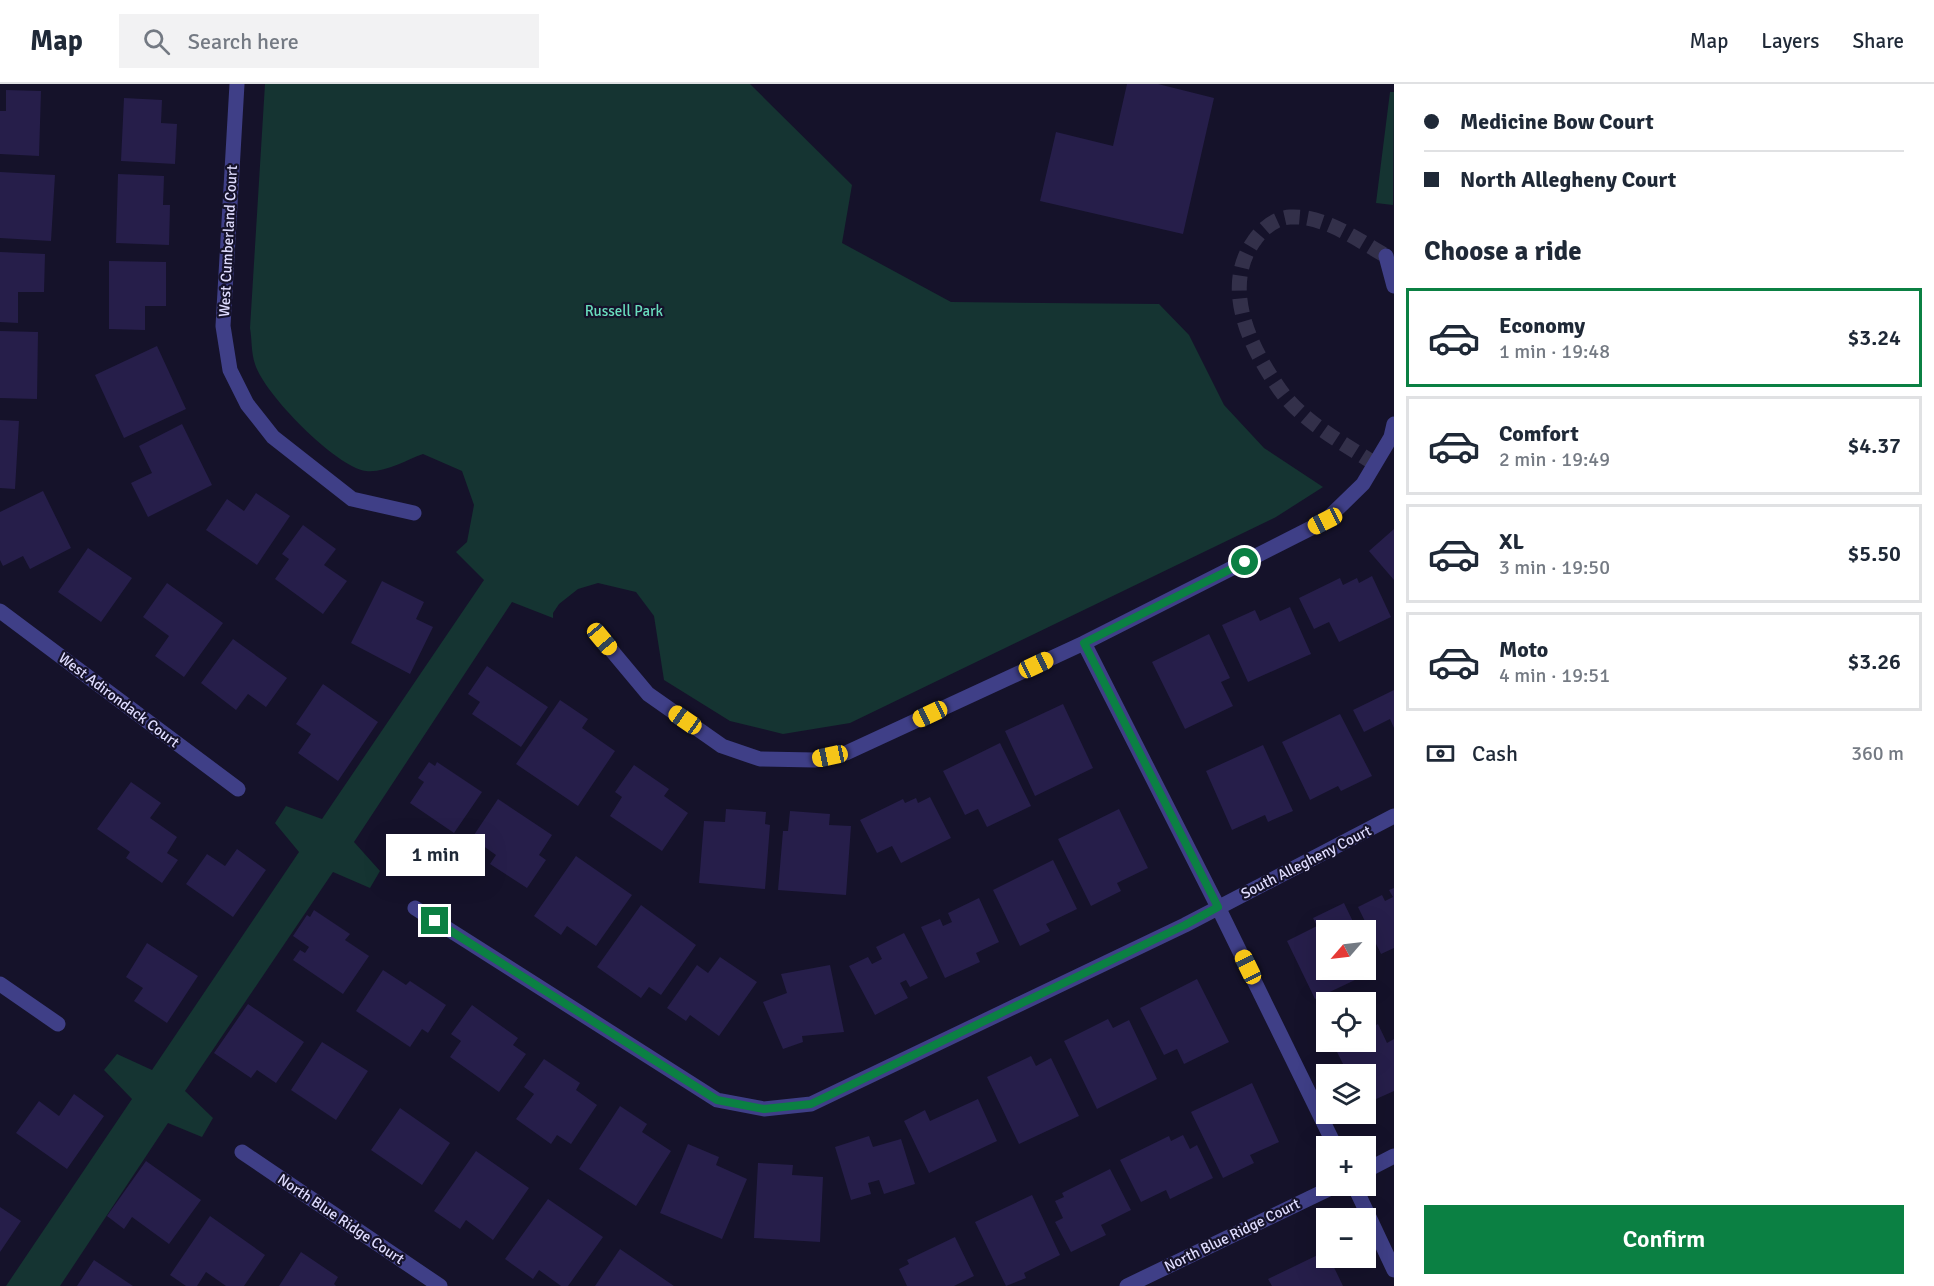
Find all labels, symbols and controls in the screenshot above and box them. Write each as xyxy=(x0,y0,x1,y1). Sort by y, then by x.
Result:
search box xyxy=(119,14,539,68)
text: Map xyxy=(30,24,83,58)
icon: search xyxy=(140,25,173,58)
text: Search here xyxy=(188,28,299,55)
text: Map xyxy=(1690,28,1728,54)
text: Layers xyxy=(1761,28,1819,54)
text: Share xyxy=(1852,28,1904,54)
text: Medicine Bow Court xyxy=(1460,108,1654,135)
street label: West Cumberland Court xyxy=(215,164,241,318)
text: North Allegheny Court xyxy=(1460,166,1676,193)
text: Choose a ride xyxy=(1424,235,1582,268)
park label: Russell Park xyxy=(585,302,664,320)
icon: car xyxy=(1427,311,1481,365)
text: Economy xyxy=(1499,312,1585,339)
text: $3.24 xyxy=(1847,324,1901,351)
text: 1 min · 19:48 xyxy=(1499,339,1610,364)
icon: car xyxy=(1427,419,1481,473)
text: Comfort xyxy=(1499,420,1579,447)
text: $4.37 xyxy=(1847,432,1901,459)
text: 2 min · 19:49 xyxy=(1499,447,1610,472)
car xyxy=(1305,505,1345,537)
icon: car xyxy=(1427,527,1481,581)
text: XL xyxy=(1499,528,1524,555)
text: $5.50 xyxy=(1847,540,1901,567)
route start xyxy=(1231,548,1258,575)
text: 3 min · 19:50 xyxy=(1499,555,1610,580)
car xyxy=(584,619,620,659)
icon: car xyxy=(1427,635,1481,689)
text: Moto xyxy=(1499,636,1548,663)
text: $3.26 xyxy=(1847,648,1901,675)
street label: West Adirondack Court xyxy=(55,649,183,751)
car xyxy=(1016,649,1056,681)
text: 4 min · 19:51 xyxy=(1499,663,1610,688)
car xyxy=(910,698,950,730)
car xyxy=(665,702,705,738)
icon: cash xyxy=(1424,737,1457,770)
text: Cash xyxy=(1472,740,1518,767)
text: 360 m xyxy=(1851,741,1904,766)
car xyxy=(811,743,849,769)
street label: South Allegheny Court xyxy=(1238,821,1374,903)
callout: 1 min xyxy=(386,834,484,876)
text: 1 min xyxy=(412,842,459,867)
route end xyxy=(421,907,448,934)
north arrow xyxy=(1316,920,1376,980)
map controls xyxy=(1316,920,1376,1268)
car xyxy=(1232,947,1264,987)
button: locate xyxy=(1316,992,1376,1052)
button: layers xyxy=(1316,1064,1376,1124)
button: + xyxy=(1316,1136,1376,1196)
street label: North Blue Ridge Court xyxy=(274,1170,408,1268)
street label: North Blue Ridge Court xyxy=(1161,1194,1303,1276)
button: Confirm xyxy=(1424,1205,1904,1274)
button: − xyxy=(1316,1208,1376,1268)

